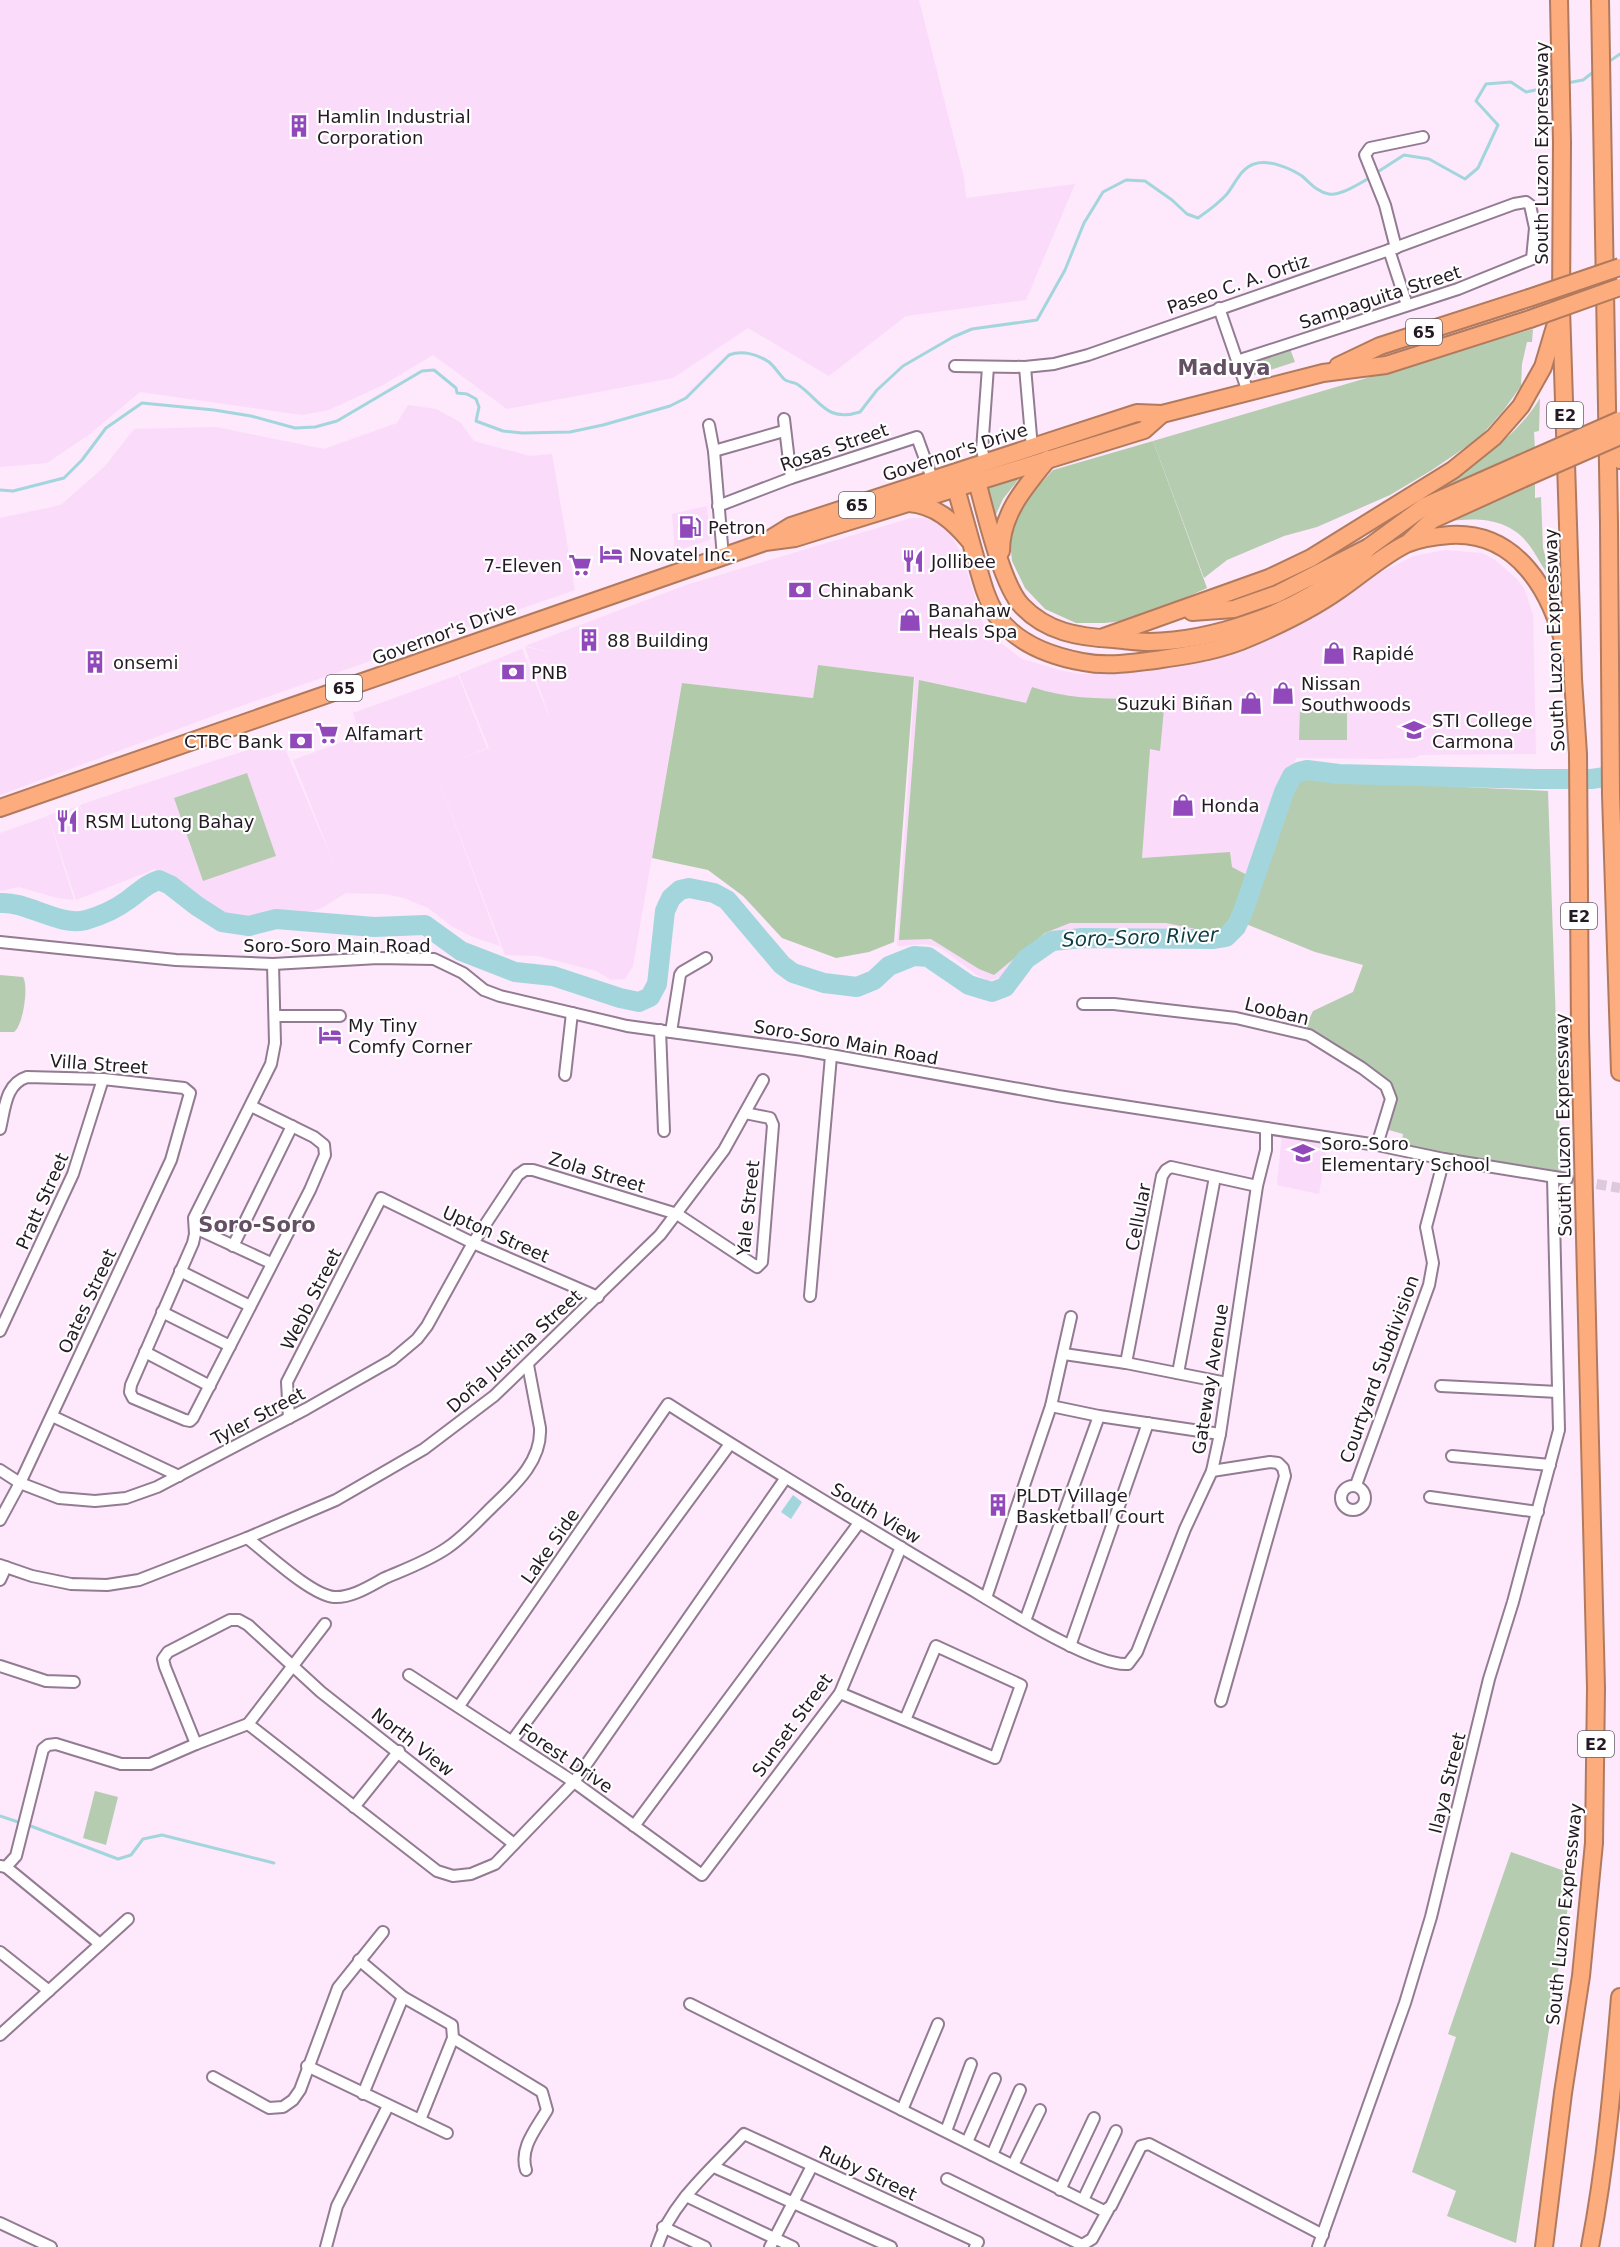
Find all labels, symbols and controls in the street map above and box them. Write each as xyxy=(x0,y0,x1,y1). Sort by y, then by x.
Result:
street label: South Luzon Expressway xyxy=(1531,41,1552,265)
place label: Hamlin Industrial Corporation xyxy=(317,106,471,148)
building icon: Hamlin Industrial Corporation xyxy=(286,113,312,139)
street label: Paseo C. A. Ortiz xyxy=(1164,250,1312,318)
street label: Sampaguita Street xyxy=(1296,261,1464,333)
road number: 65 xyxy=(1406,319,1442,345)
district label: Maduya xyxy=(1178,356,1270,380)
road number: E2 xyxy=(1547,402,1583,428)
street label: Rosas Street xyxy=(777,419,891,475)
street label: Governor's Drive xyxy=(880,419,1030,485)
road number: 65 xyxy=(839,492,875,518)
fuel station icon: Petron xyxy=(677,514,703,540)
place label: Petron xyxy=(708,517,766,538)
street label: South Luzon Expressway xyxy=(1540,528,1568,752)
hotel icon: Novatel Inc. xyxy=(598,541,624,567)
place label: Novatel Inc. xyxy=(629,544,736,565)
restaurant icon: Jollibee xyxy=(900,548,926,574)
place label: Jollibee xyxy=(930,551,996,572)
supermarket icon: 7-Eleven xyxy=(567,552,593,578)
place label: 7-Eleven xyxy=(483,555,562,576)
bank icon: Chinabank xyxy=(787,577,813,603)
place label: Chinabank xyxy=(818,580,914,601)
street label: Governor's Drive xyxy=(369,597,519,669)
place label: Banahaw Heals Spa xyxy=(928,600,1018,642)
shop icon: Banahaw Heals Spa xyxy=(897,607,923,633)
building icon: 88 Building xyxy=(576,627,602,653)
place label: 88 Building xyxy=(607,630,709,651)
shop icon: Rapidé xyxy=(1321,640,1347,666)
place label: Rapidé xyxy=(1352,643,1414,664)
building icon: onsemi xyxy=(82,649,108,675)
place label: onsemi xyxy=(113,652,178,673)
bank icon: PNB xyxy=(500,659,526,685)
place label: PNB xyxy=(531,662,568,683)
place label: Nissan Southwoods xyxy=(1301,673,1411,715)
road number: 65 xyxy=(326,675,362,701)
shop icon: Nissan Southwoods xyxy=(1270,680,1296,706)
shop icon: Suzuki Biñan xyxy=(1238,690,1264,716)
place label: Suzuki Biñan xyxy=(1117,693,1233,714)
place label: STI College Carmona xyxy=(1432,710,1533,752)
school or university icon: STI College Carmona xyxy=(1401,717,1427,743)
supermarket icon: Alfamart xyxy=(314,720,340,746)
place label: Alfamart xyxy=(345,723,423,744)
bank icon: CTBC Bank xyxy=(288,728,314,754)
place label: CTBC Bank xyxy=(184,731,284,752)
shop icon: Honda xyxy=(1170,792,1196,818)
place label: Honda xyxy=(1201,795,1259,816)
restaurant icon: RSM Lutong Bahay xyxy=(54,808,80,834)
place label: RSM Lutong Bahay xyxy=(85,811,255,832)
road number: E2 xyxy=(1561,903,1597,929)
water label: Soro-Soro River xyxy=(1062,922,1220,952)
street label: Soro-Soro Main Road xyxy=(243,935,431,956)
street label: Looban xyxy=(1243,993,1311,1029)
street label: South Luzon Expressway xyxy=(1551,1013,1575,1237)
place label: My Tiny Comfy Corner xyxy=(348,1015,473,1057)
street label: Soro-Soro Main Road xyxy=(752,1015,940,1069)
hotel icon: My Tiny Comfy Corner xyxy=(317,1022,343,1048)
street label: Villa Street xyxy=(49,1050,149,1078)
place label: Soro-Soro Elementary School xyxy=(1321,1133,1490,1175)
school or university icon: Soro-Soro Elementary School xyxy=(1290,1140,1316,1166)
street label: Zola Street xyxy=(546,1147,648,1197)
street label: Pratt Street xyxy=(11,1149,73,1253)
street label: Yale Street xyxy=(732,1159,763,1258)
street label: Cellular xyxy=(1121,1181,1155,1253)
street label: Upton Street xyxy=(439,1201,553,1267)
district label: Soro-Soro xyxy=(198,1213,316,1237)
street label: Oates Street xyxy=(54,1245,120,1357)
street label: Webb Street xyxy=(276,1245,346,1353)
street label: Courtyard Subdivision xyxy=(1335,1272,1423,1466)
street label: Doña Justina Street xyxy=(442,1285,586,1417)
street label: Gateway Avenue xyxy=(1188,1302,1232,1456)
street label: Tyler Street xyxy=(207,1383,308,1450)
street label: South View xyxy=(827,1478,925,1548)
place label: PLDT Village Basketball Court xyxy=(1016,1485,1164,1527)
building icon: PLDT Village Basketball Court xyxy=(985,1492,1011,1518)
street label: Lake Side xyxy=(517,1505,583,1587)
street label: Sunset Street xyxy=(748,1669,836,1781)
street label: North View xyxy=(368,1703,458,1781)
street label: Forest Drive xyxy=(515,1719,617,1797)
street label: Ilaya Street xyxy=(1424,1730,1470,1836)
road number: E2 xyxy=(1578,1731,1614,1757)
street label: South Luzon Expressway xyxy=(1542,1801,1586,2026)
street label: Ruby Street xyxy=(816,2141,920,2205)

